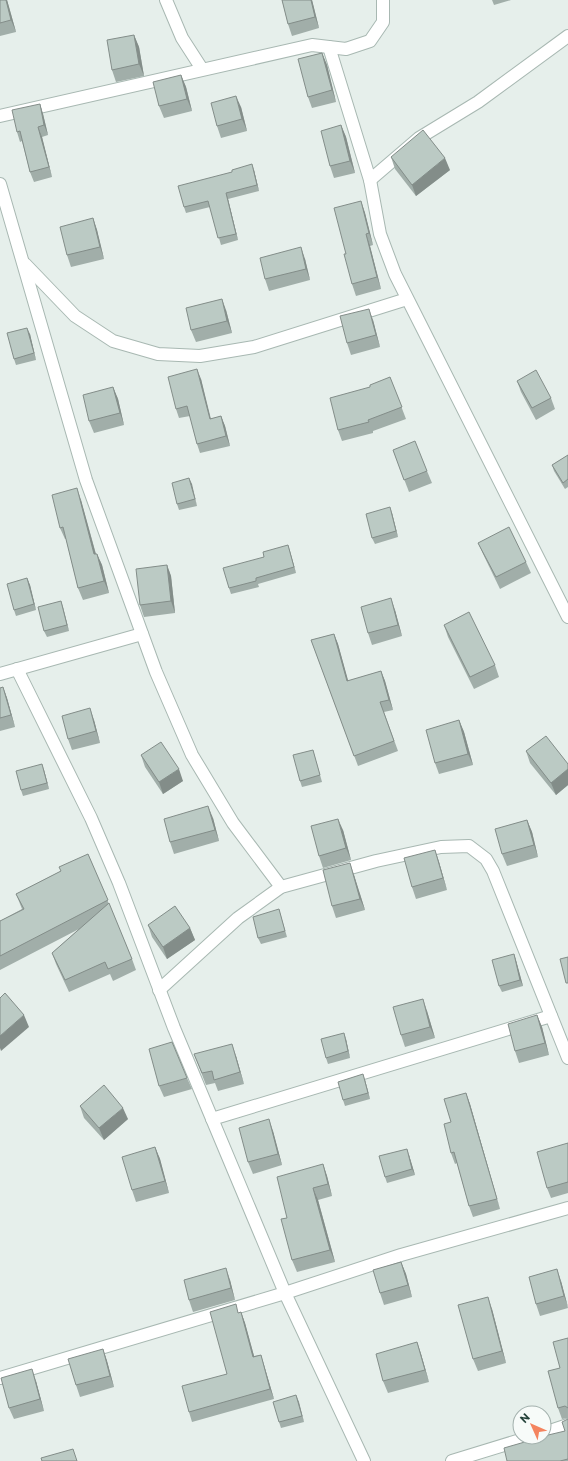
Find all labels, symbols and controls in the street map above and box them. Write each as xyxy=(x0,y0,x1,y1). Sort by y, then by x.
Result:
north arrow xyxy=(512,1405,552,1445)
text: N xyxy=(517,1410,532,1425)

